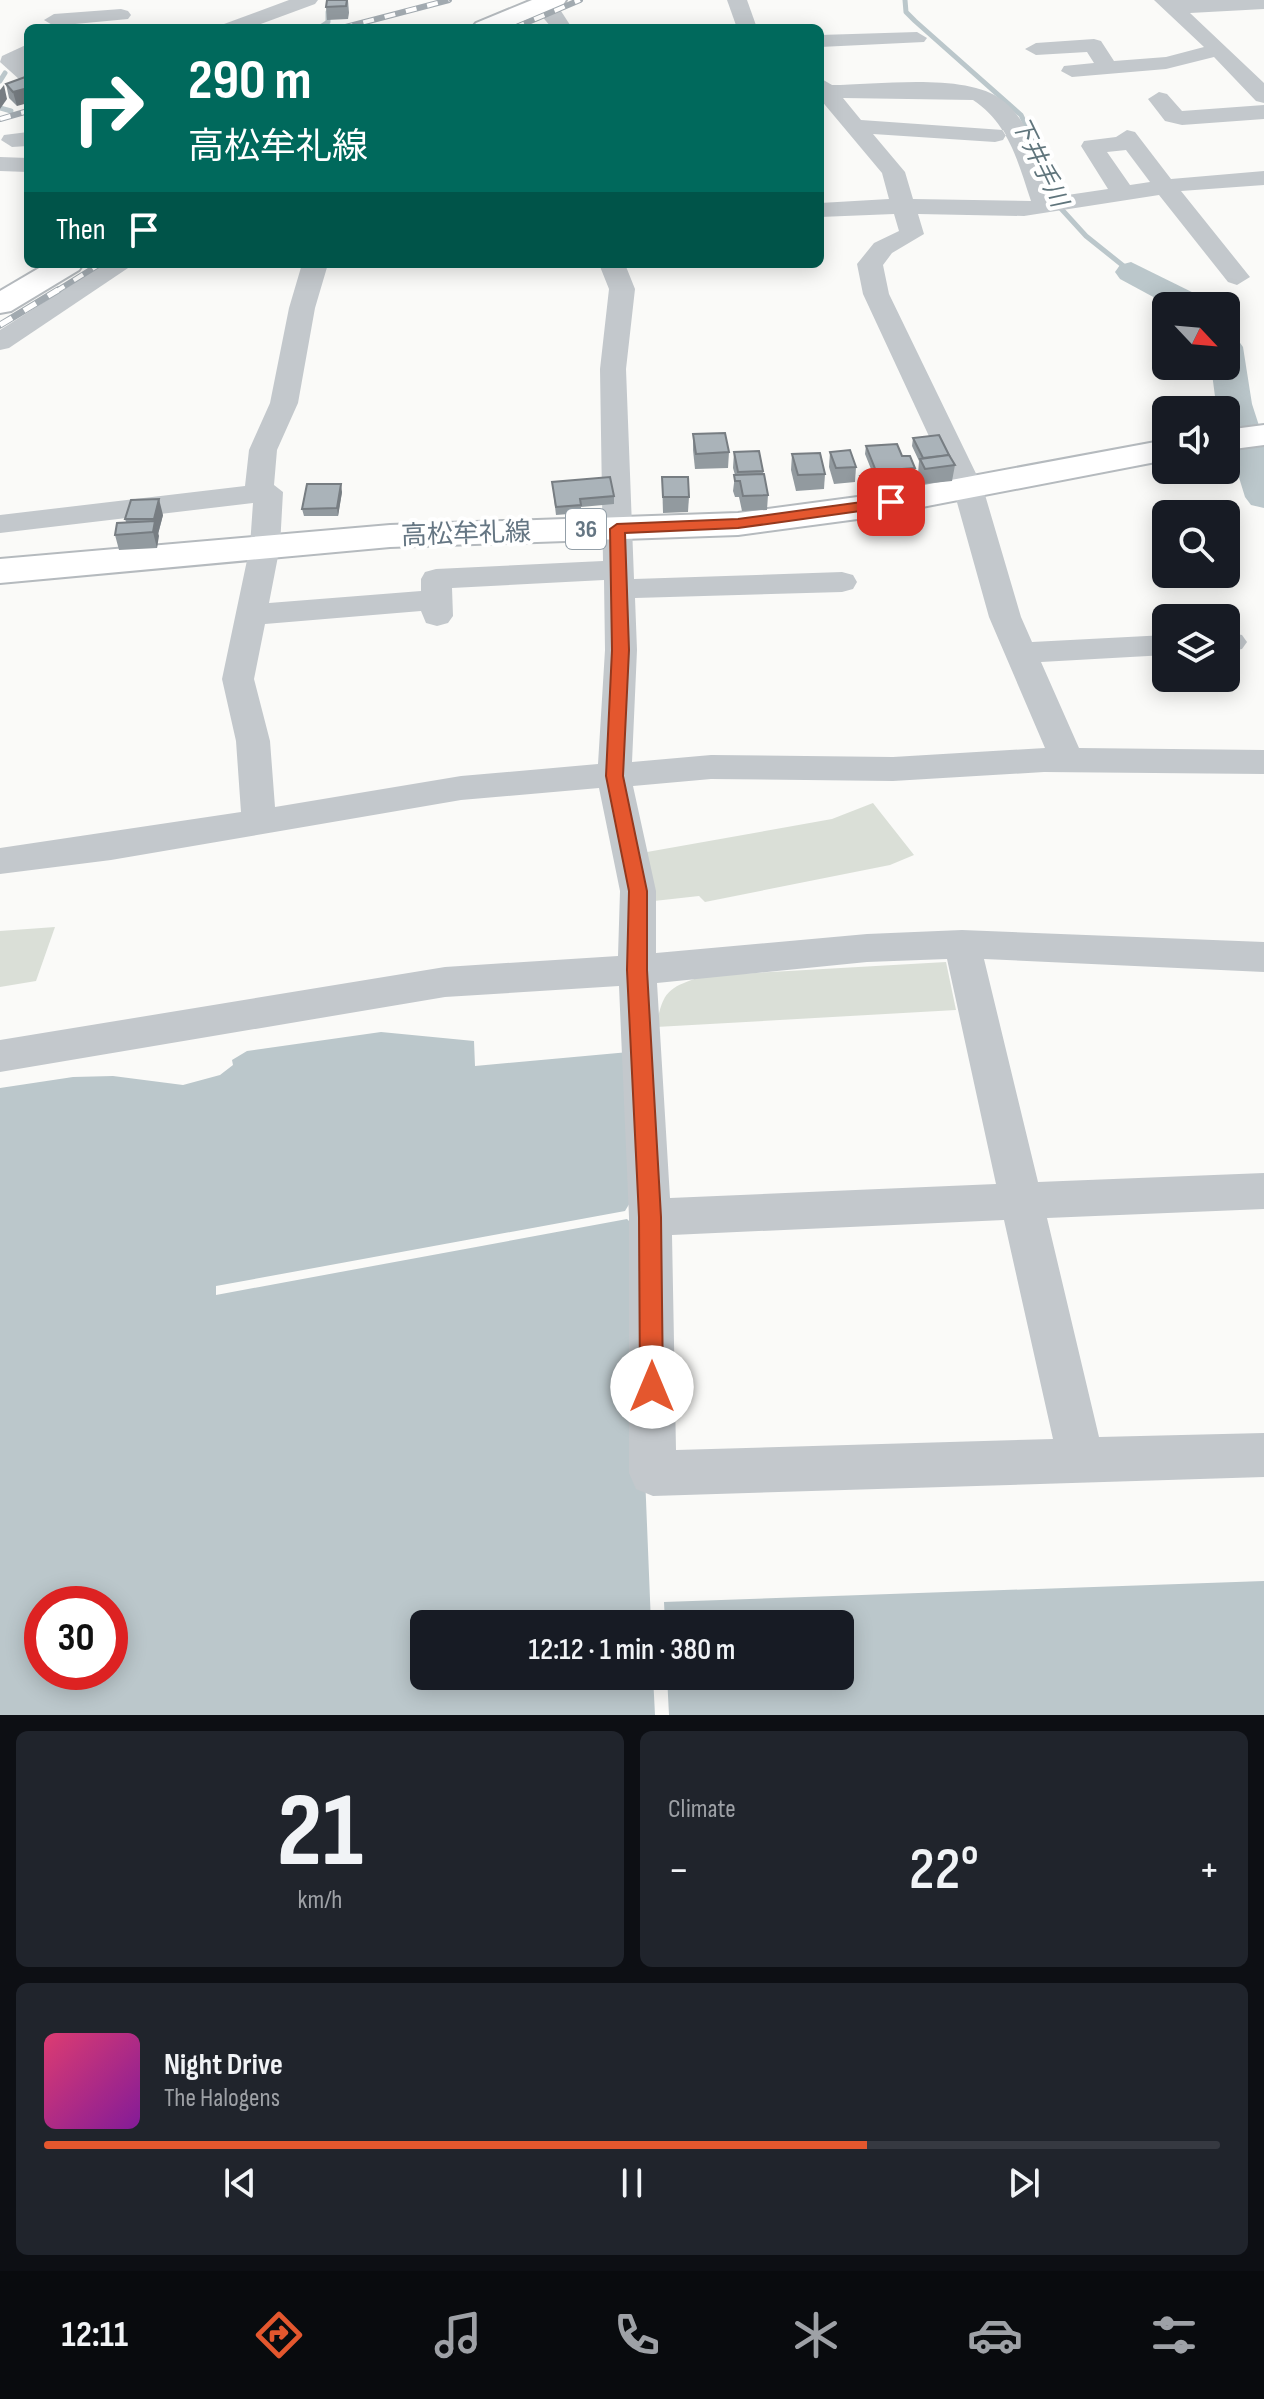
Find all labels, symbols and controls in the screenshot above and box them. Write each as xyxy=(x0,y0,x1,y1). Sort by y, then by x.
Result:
text: 290 m xyxy=(188,48,312,115)
icon: right xyxy=(56,56,160,160)
water label: 下井手川 xyxy=(1005,113,1075,214)
text: 高松牟礼線 xyxy=(188,126,368,169)
icon: arrive xyxy=(122,208,166,252)
text: Then xyxy=(56,212,106,248)
north arrow xyxy=(1152,292,1240,380)
map controls xyxy=(1152,292,1240,692)
button: sound xyxy=(1152,396,1240,484)
pin xyxy=(857,468,925,536)
icon: arrive xyxy=(869,480,913,524)
button: search xyxy=(1152,500,1240,588)
road number: 36 xyxy=(566,509,606,549)
street label: 高松牟礼線 xyxy=(401,517,532,552)
button: layers xyxy=(1152,604,1240,692)
position arrow xyxy=(610,1345,694,1429)
speed limit sign: 30 xyxy=(24,1586,128,1690)
text: 12:12 · 1 min · 380 m xyxy=(529,1632,735,1668)
text: 21 xyxy=(277,1770,363,1895)
text: Climate xyxy=(668,1794,736,1825)
text: 22° xyxy=(909,1834,979,1906)
text: − xyxy=(668,1844,690,1897)
text: + xyxy=(1198,1844,1220,1897)
text: km/h xyxy=(298,1885,342,1916)
text: Night Drive xyxy=(164,2047,283,2083)
text: The Halogens xyxy=(164,2083,280,2114)
icon: previous xyxy=(218,2161,262,2205)
icon: pause xyxy=(610,2161,654,2205)
icon: next xyxy=(1002,2161,1046,2205)
icon: directions xyxy=(251,2307,307,2363)
icon: music xyxy=(430,2307,486,2363)
icon: phone xyxy=(609,2307,665,2363)
icon: climate xyxy=(788,2307,844,2363)
icon: car xyxy=(967,2307,1023,2363)
icon: filters xyxy=(1146,2307,1202,2363)
text: 12:11 xyxy=(62,2314,128,2357)

